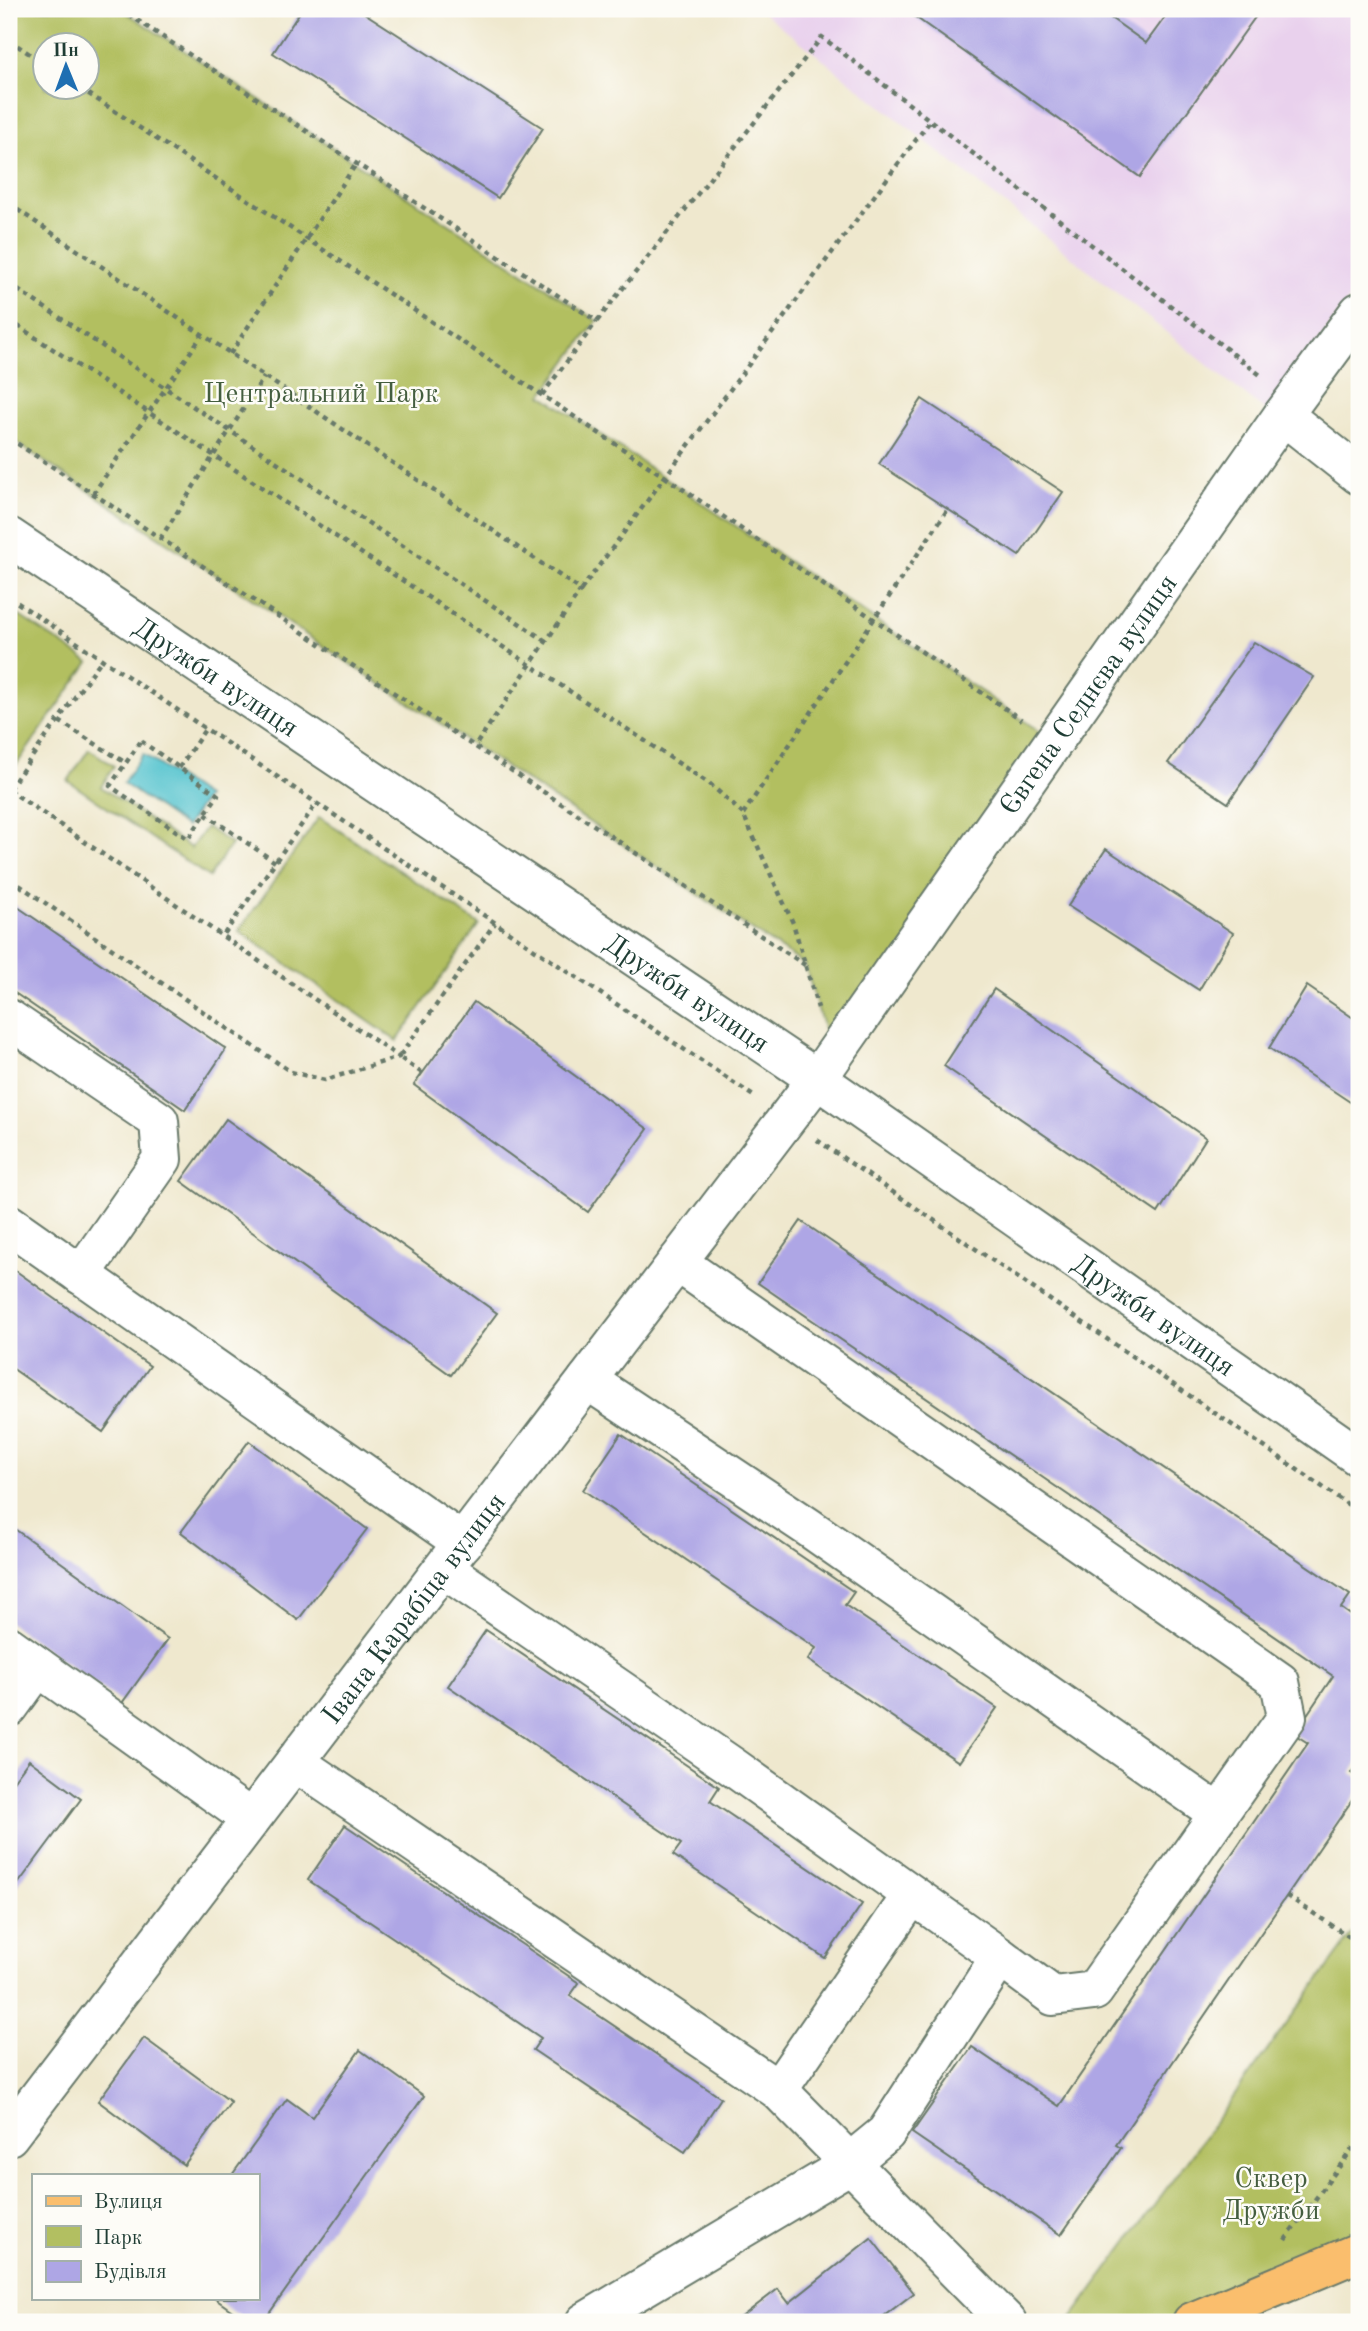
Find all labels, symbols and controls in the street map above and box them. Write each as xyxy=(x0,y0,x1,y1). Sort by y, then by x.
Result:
north arrow xyxy=(32,32,102,102)
text: Пн xyxy=(52,42,79,61)
park label: Центральний Парк xyxy=(203,381,439,409)
street label: Євгена Седнєва вулиця xyxy=(996,570,1183,821)
street label: Дружби вулиця xyxy=(128,614,302,744)
street label: Дружби вулиця xyxy=(599,930,773,1060)
street label: Дружби вулиця xyxy=(1066,1250,1239,1383)
street label: Івана Карабіца вулиця xyxy=(318,1489,512,1730)
park label: Сквер Дружби xyxy=(1222,2166,1320,2226)
legend xyxy=(32,2174,259,2300)
text: Вулиця xyxy=(94,2192,163,2213)
text: Парк xyxy=(94,2228,143,2249)
text: Будівля xyxy=(94,2262,167,2283)

